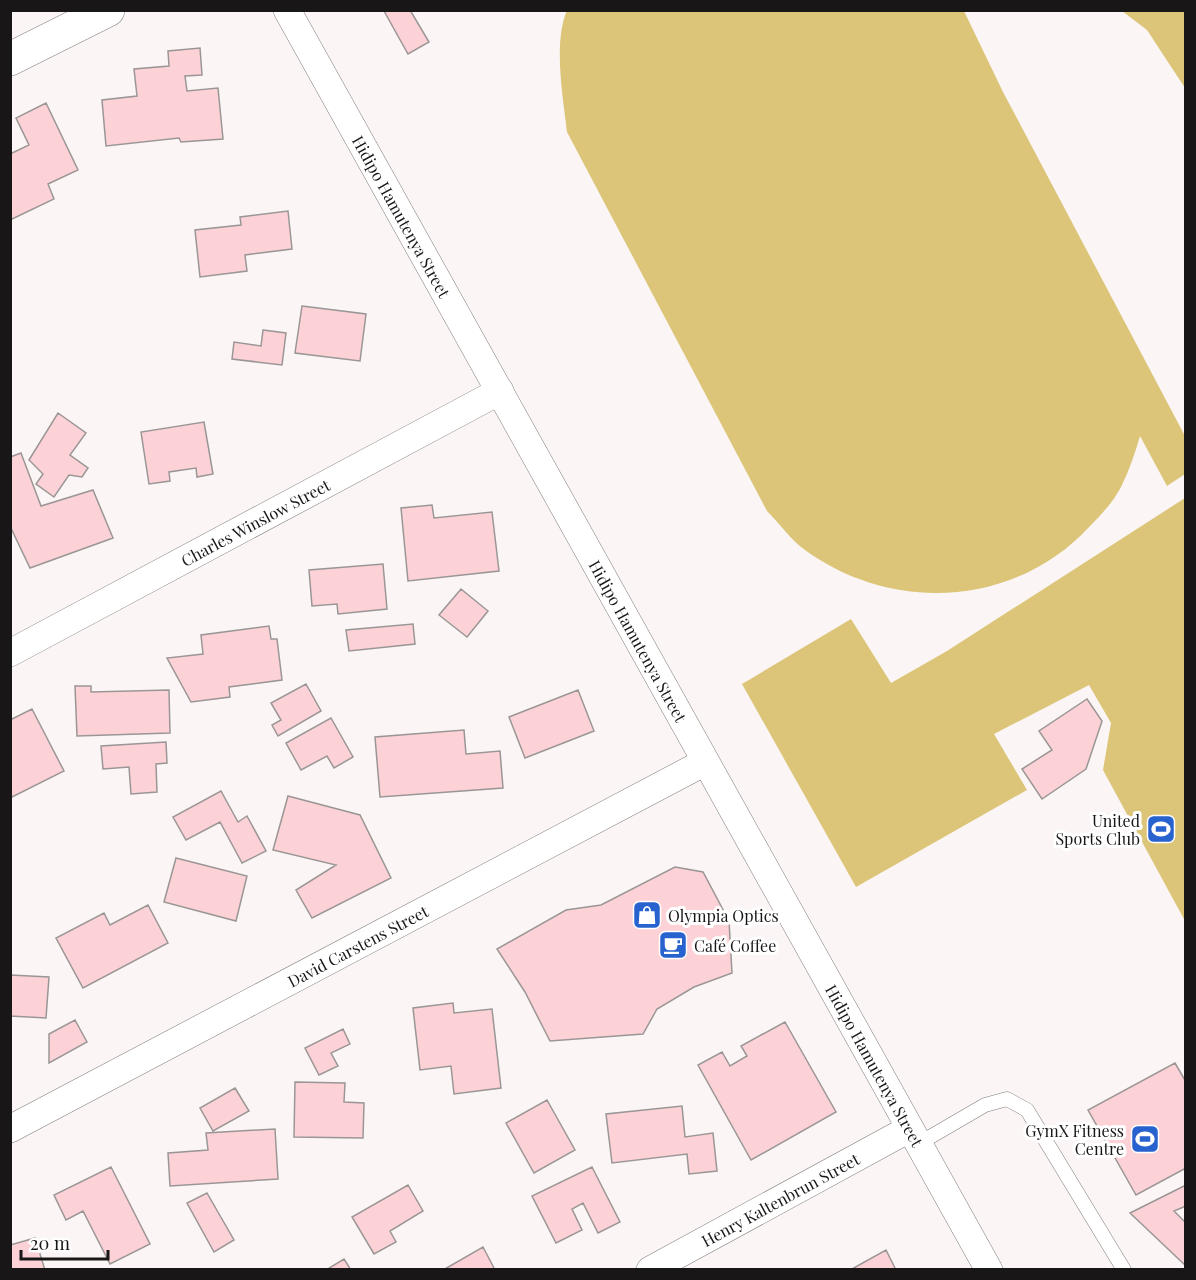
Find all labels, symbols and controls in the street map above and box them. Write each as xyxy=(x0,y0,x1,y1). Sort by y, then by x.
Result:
street label: Hidipo Hamutenya Street xyxy=(348,131,456,301)
street label: Charles Winslow Street xyxy=(177,473,334,570)
street label: Hidipo Hamutenya Street xyxy=(585,556,692,726)
place label: United Sports Club xyxy=(1055,810,1140,849)
sports icon: United Sports Club xyxy=(1145,813,1177,845)
shop icon: Olympia Optics xyxy=(631,899,663,931)
street label: David Carstens Street xyxy=(284,900,432,991)
place label: Olympia Optics xyxy=(668,905,779,926)
cafe icon: Café Coffee xyxy=(657,929,689,961)
place label: Café Coffee xyxy=(694,935,776,956)
street label: Hidipo Hamutenya Street xyxy=(821,981,929,1150)
place label: GymX Fitness Centre xyxy=(1025,1120,1124,1159)
sports icon: GymX Fitness Centre xyxy=(1129,1123,1161,1155)
street label: Henry Kaltenbrun Street xyxy=(697,1148,863,1251)
scale bar xyxy=(21,1223,108,1261)
text: 20 m xyxy=(30,1231,70,1255)

